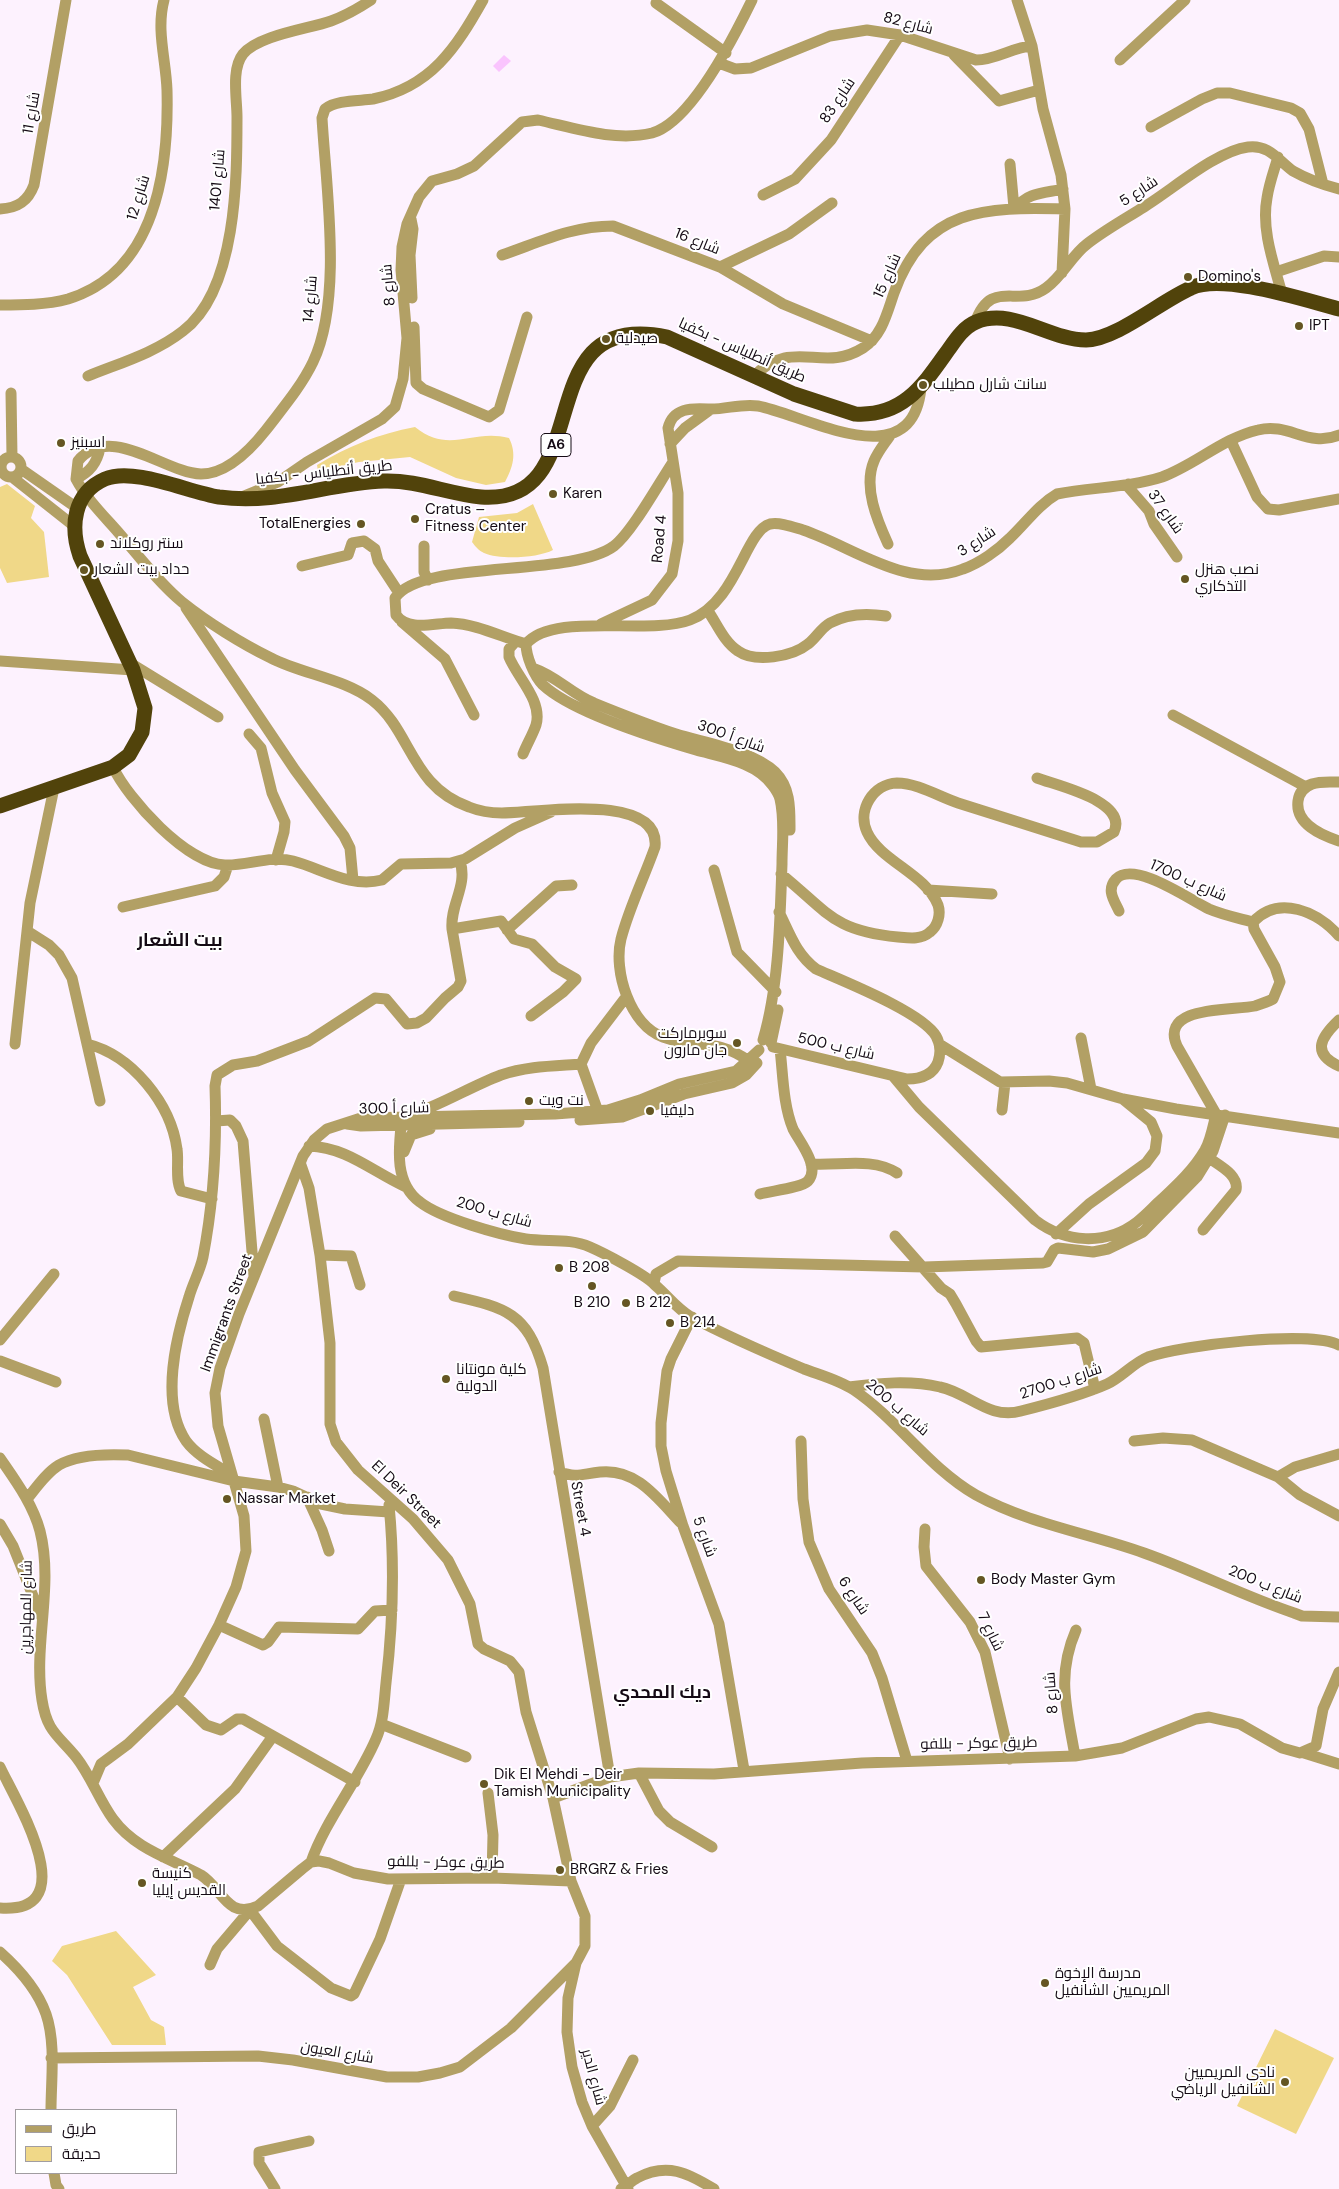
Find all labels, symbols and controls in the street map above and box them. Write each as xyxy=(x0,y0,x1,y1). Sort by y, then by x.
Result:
street label: شارع 82 xyxy=(881,9,935,39)
street label: شارع 83 xyxy=(816,75,860,127)
street label: شارع 11 xyxy=(19,91,45,135)
street label: شارع 1401 xyxy=(206,148,230,212)
street label: شارع 12 xyxy=(124,173,154,223)
street label: شارع 5 xyxy=(1116,173,1162,211)
street label: شارع 16 xyxy=(672,225,722,259)
street label: شارع 15 xyxy=(870,251,906,301)
street label: شارع 8 xyxy=(378,263,400,307)
place label: Domino's xyxy=(1198,268,1261,286)
marker: Domino's xyxy=(1182,271,1194,283)
street label: شارع 14 xyxy=(300,275,322,323)
street label: طريق أنطلياس - بكفيا xyxy=(676,315,808,387)
place label: IPT xyxy=(1309,317,1330,335)
marker: IPT xyxy=(1293,320,1305,332)
place label: صيدلية xyxy=(616,330,658,348)
marker: صيدلية xyxy=(600,333,612,345)
place label: سانت شارل مطيلب xyxy=(933,376,1047,394)
marker: سانت شارل مطيلب xyxy=(917,379,929,391)
place label: اسبنيز xyxy=(71,434,105,452)
road number: A6 xyxy=(541,434,571,456)
marker: اسبنيز xyxy=(55,437,67,449)
street label: طريق أنطلياس - بكفيا xyxy=(255,457,393,489)
place label: Karen xyxy=(563,485,602,503)
street label: شارع 37 xyxy=(1143,486,1187,538)
marker: Karen xyxy=(547,488,559,500)
place label: Cratus – Fitness Center xyxy=(425,501,526,536)
marker: Cratus – Fitness Center xyxy=(409,513,421,525)
street label: Road 4 xyxy=(649,514,671,564)
place label: TotalEnergies xyxy=(259,515,351,533)
marker: TotalEnergies xyxy=(355,518,367,530)
street label: شارع 3 xyxy=(955,523,999,561)
place label: سنتر روكلاند xyxy=(110,535,183,553)
marker: سنتر روكلاند xyxy=(94,538,106,550)
place label: حداد بيت الشعار xyxy=(94,561,189,579)
place label: نصب هنزل التذكاري xyxy=(1195,561,1259,596)
marker: حداد بيت الشعار xyxy=(78,564,90,576)
marker: نصب هنزل التذكاري xyxy=(1179,573,1191,585)
street label: شارع أ 300 xyxy=(695,716,767,758)
street label: شارع ب 1700 xyxy=(1147,856,1229,906)
district label: بيت الشعار xyxy=(137,930,223,952)
place label: سوبرماركت جان مارون xyxy=(658,1025,727,1060)
street label: شارع ب 500 xyxy=(796,1029,876,1065)
marker: سوبرماركت جان مارون xyxy=(731,1037,743,1049)
place label: نت ويت xyxy=(539,1092,584,1110)
marker: نت ويت xyxy=(523,1095,535,1107)
street label: شارع أ 300 xyxy=(359,1099,429,1119)
place label: دليفيا xyxy=(660,1102,694,1120)
marker: دليفيا xyxy=(644,1105,656,1117)
street label: شارع ب 200 xyxy=(454,1194,534,1232)
street label: Immigrants Street xyxy=(197,1251,257,1375)
place label: B 208 xyxy=(569,1259,610,1277)
marker: B 208 xyxy=(553,1262,565,1274)
marker: B 210 xyxy=(586,1280,598,1292)
place label: B 210 xyxy=(574,1294,610,1312)
place label: B 212 xyxy=(636,1294,671,1312)
marker: B 212 xyxy=(620,1297,632,1309)
place label: B 214 xyxy=(680,1314,715,1332)
marker: B 214 xyxy=(664,1317,676,1329)
street label: شارع ب 2700 xyxy=(1018,1360,1104,1404)
place label: كلية مونتانا الدولية xyxy=(456,1361,527,1396)
marker: كلية مونتانا الدولية xyxy=(440,1373,452,1385)
street label: شارع ب 200 xyxy=(862,1376,932,1440)
street label: El Deir Street xyxy=(367,1457,445,1533)
street label: Street 4 xyxy=(566,1480,594,1538)
place label: Nassar Market xyxy=(237,1490,336,1508)
marker: Nassar Market xyxy=(221,1493,233,1505)
street label: شارع 5 xyxy=(688,1514,720,1560)
street label: شارع المهاجرين xyxy=(17,1560,37,1654)
street label: شارع ب 200 xyxy=(1226,1562,1304,1608)
place label: Body Master Gym xyxy=(991,1571,1115,1589)
street label: شارع 6 xyxy=(834,1573,872,1619)
marker: Body Master Gym xyxy=(975,1574,987,1586)
street label: شارع 7 xyxy=(973,1610,1007,1654)
street label: شارع 8 xyxy=(1042,1671,1062,1715)
district label: ديك المحدي xyxy=(613,1682,711,1704)
street label: طريق عوكر - بللفو xyxy=(920,1734,1038,1754)
place label: Dik El Mehdi - Deir Tamish Municipality xyxy=(494,1766,631,1801)
marker: Dik El Mehdi - Deir Tamish Municipality xyxy=(478,1778,490,1790)
street label: طريق عوكر - بللفو xyxy=(387,1853,505,1873)
place label: BRGRZ & Fries xyxy=(570,1861,669,1879)
marker: BRGRZ & Fries xyxy=(554,1864,566,1876)
place label: كنيسة القديس إيليا xyxy=(152,1865,226,1900)
marker: كنيسة القديس إيليا xyxy=(136,1877,148,1889)
place label: مدرسة الإخوة المريميين الشانفيل xyxy=(1055,1965,1170,2000)
marker: مدرسة الإخوة المريميين الشانفيل xyxy=(1039,1977,1051,1989)
street label: شارع العيون xyxy=(299,2038,375,2068)
street label: شارع الدير xyxy=(577,2047,609,2107)
place label: نادي المريميين الشانفيل الرياضي xyxy=(1171,2064,1275,2099)
marker: نادي المريميين الشانفيل الرياضي xyxy=(1279,2076,1291,2088)
legend xyxy=(15,2109,178,2174)
text: طريق xyxy=(62,2119,96,2139)
text: حديقة xyxy=(62,2144,101,2164)

